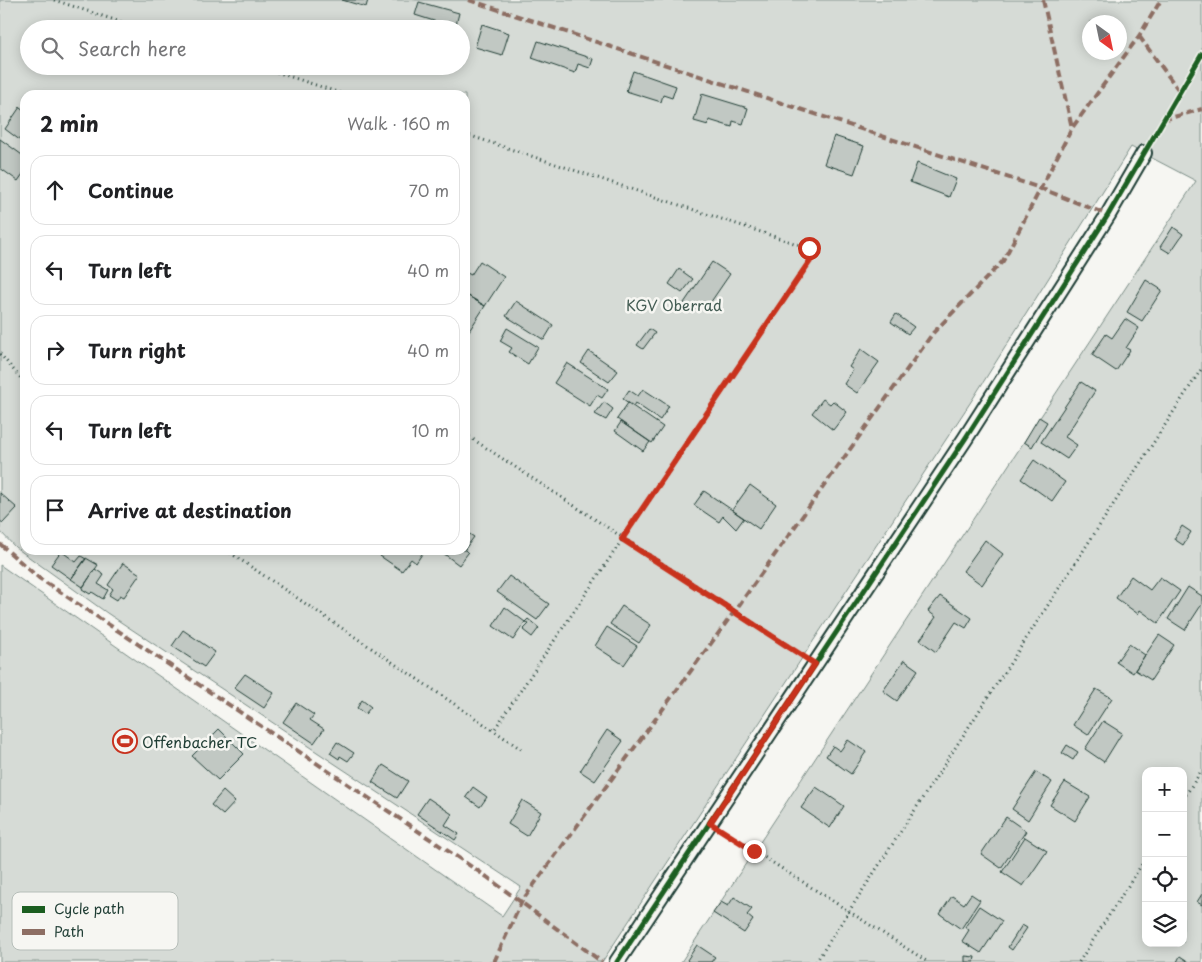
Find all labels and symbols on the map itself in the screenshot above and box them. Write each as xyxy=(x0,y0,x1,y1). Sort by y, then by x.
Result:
north arrow xyxy=(1082,15,1127,60)
route start xyxy=(798,237,821,260)
park label: KGV Oberrad xyxy=(626,293,722,316)
sports icon: Offenbacher TC xyxy=(112,728,138,754)
place label: Offenbacher TC xyxy=(142,730,258,753)
route end xyxy=(743,840,766,863)
legend xyxy=(12,892,178,950)
text: Cycle path xyxy=(54,898,125,919)
text: Path xyxy=(54,921,84,942)

